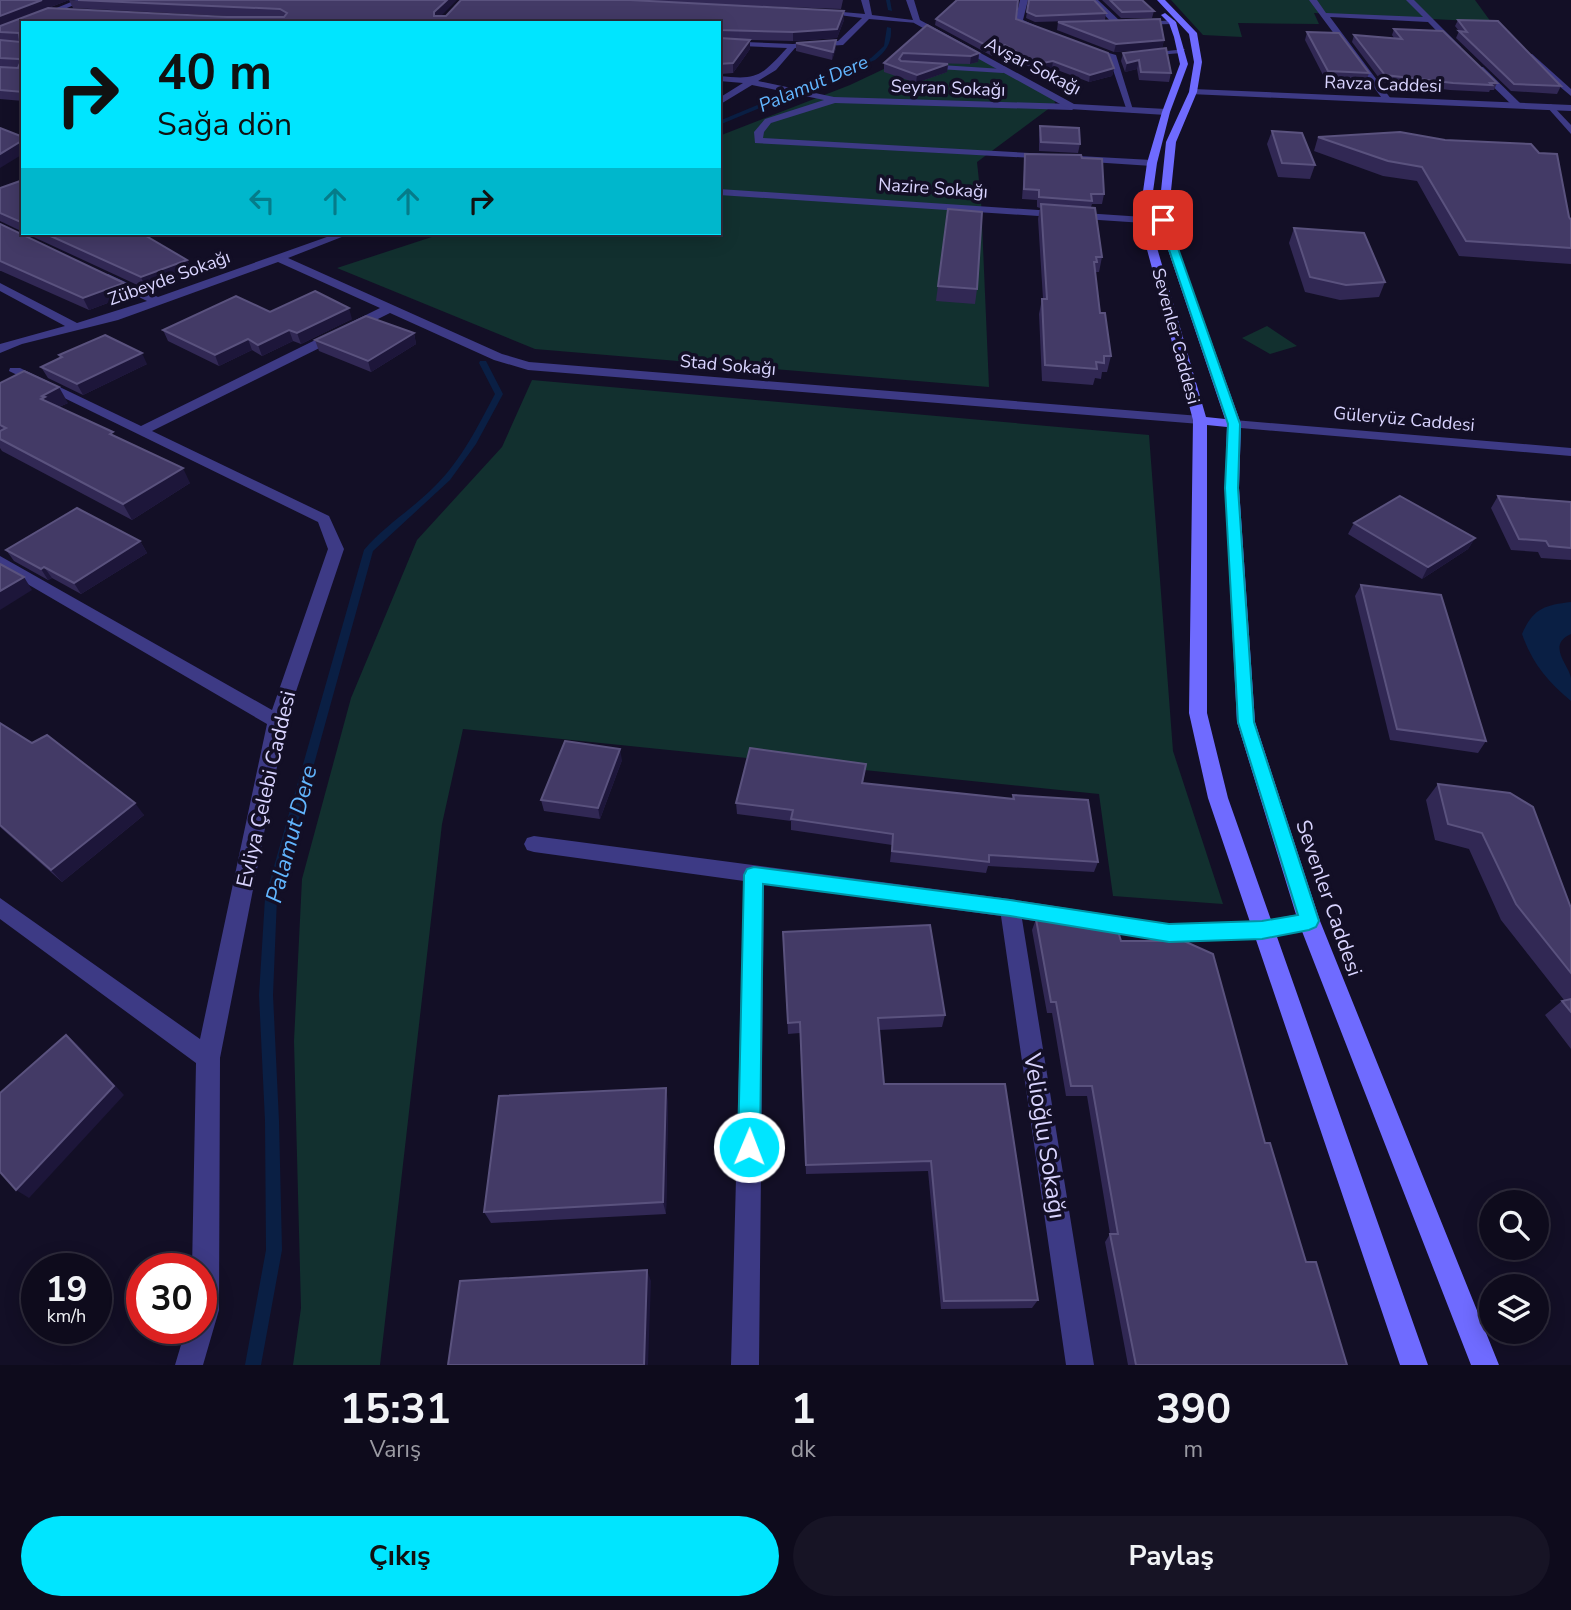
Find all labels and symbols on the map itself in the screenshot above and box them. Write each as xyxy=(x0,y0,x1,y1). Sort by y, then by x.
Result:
street label: Avşar Sokağı xyxy=(981,31,1085,101)
water label: Palamut Dere xyxy=(755,49,872,119)
street label: Ravza Caddesi xyxy=(1324,70,1442,98)
street label: Seyran Sokağı xyxy=(890,74,1006,102)
street label: Nazire Sokağı xyxy=(877,172,989,204)
pin xyxy=(1133,190,1193,250)
street label: Zübeyde Sokağı xyxy=(104,245,234,311)
street label: Sevenler Caddesi xyxy=(1146,265,1206,407)
street label: Stad Sokağı xyxy=(679,349,777,381)
street label: Güleryüz Caddesi xyxy=(1332,401,1476,437)
street label: Evliya Çelebi Caddesi xyxy=(230,688,302,890)
water label: Palamut Dere xyxy=(258,762,325,906)
street label: Sevenler Caddesi xyxy=(1289,816,1369,980)
street label: Velioğlu Sokağı xyxy=(1016,1050,1074,1221)
position arrow xyxy=(712,1110,786,1184)
speed limit sign: 30 xyxy=(126,1253,217,1344)

